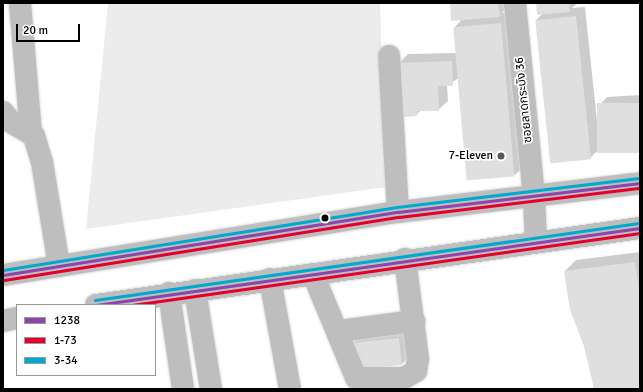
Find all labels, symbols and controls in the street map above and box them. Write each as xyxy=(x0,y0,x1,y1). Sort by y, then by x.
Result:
scale bar xyxy=(18,16,82,42)
text: 20 m xyxy=(23,23,48,38)
street label: ซอยลาดกระบัง 36 xyxy=(512,56,536,144)
place label: 7-Eleven xyxy=(448,149,493,163)
marker: 7-Eleven xyxy=(496,151,506,161)
unlabelled marker xyxy=(320,213,330,223)
legend xyxy=(16,304,156,376)
text: 1238 xyxy=(54,313,80,328)
text: 1-73 xyxy=(54,333,77,348)
text: 3-34 xyxy=(54,353,78,368)

